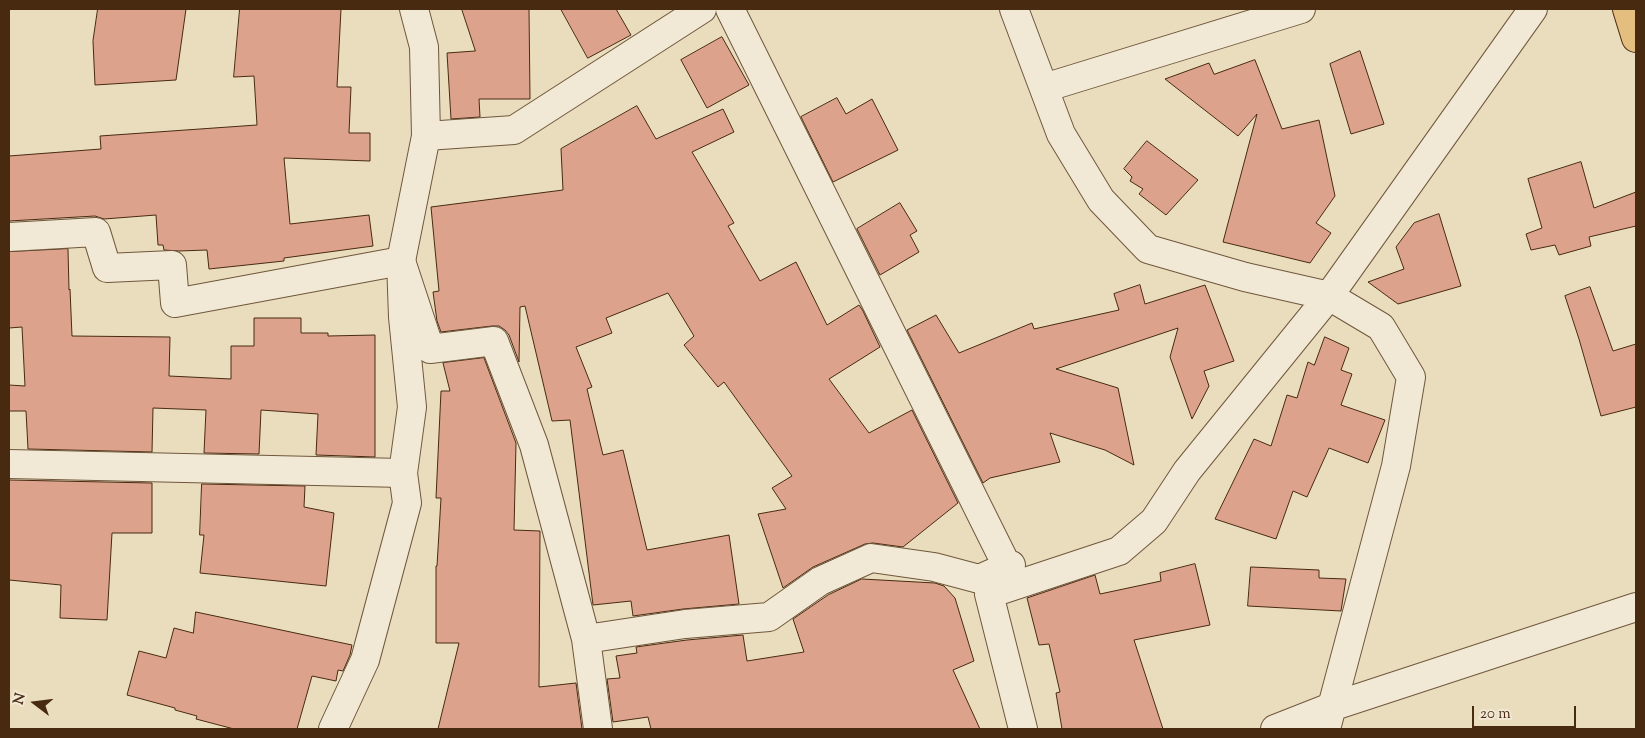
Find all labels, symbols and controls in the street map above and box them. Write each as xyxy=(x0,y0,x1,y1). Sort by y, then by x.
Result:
north arrow xyxy=(10,678,60,728)
text: N xyxy=(9,691,32,707)
scale bar xyxy=(1475,696,1579,728)
text: 20 m xyxy=(1480,704,1511,725)

